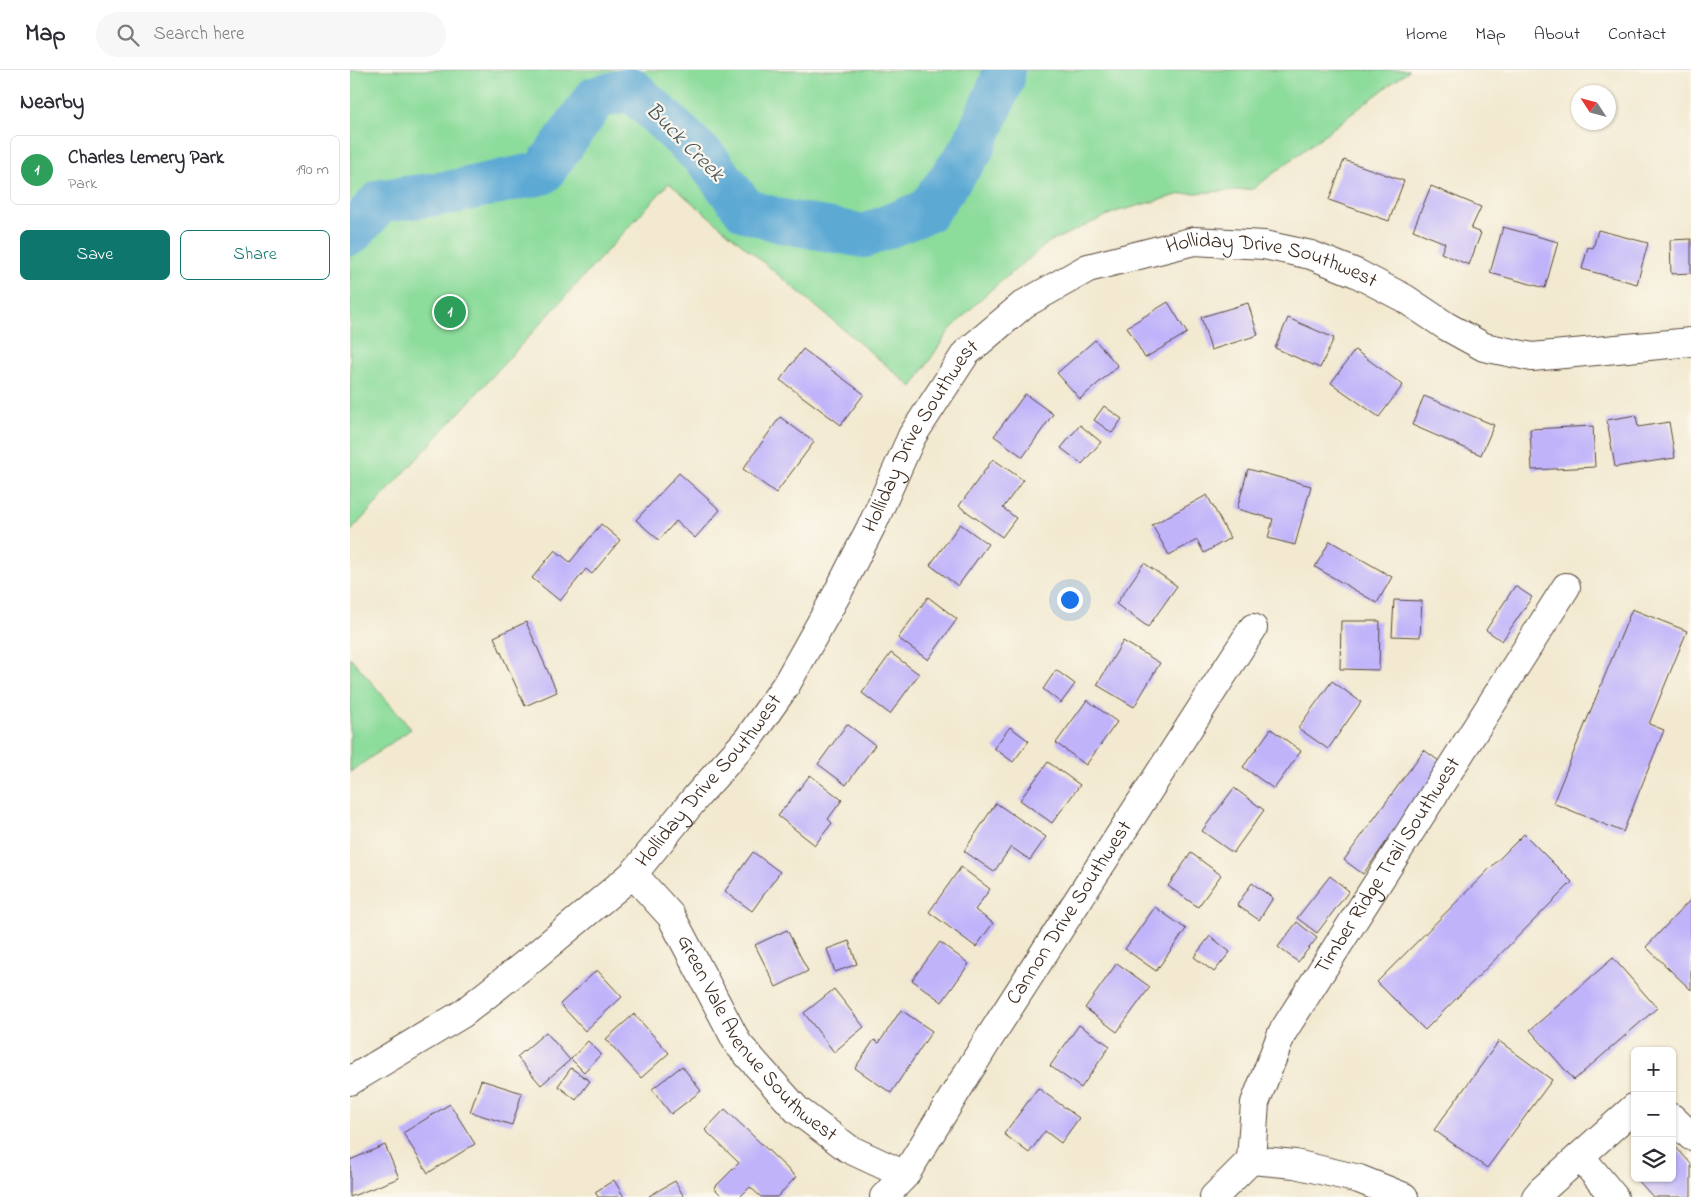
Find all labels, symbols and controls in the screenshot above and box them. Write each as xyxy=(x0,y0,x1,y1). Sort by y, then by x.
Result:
search box xyxy=(96,12,446,57)
text: Map xyxy=(25,17,66,52)
icon: search xyxy=(114,21,142,49)
text: Search here xyxy=(154,21,245,48)
text: Home xyxy=(1406,22,1447,48)
text: Map xyxy=(1475,22,1506,48)
text: About xyxy=(1534,22,1580,48)
text: Contact xyxy=(1608,22,1666,48)
north arrow xyxy=(1571,85,1616,130)
text: Nearby xyxy=(20,88,84,118)
water label: Buck Creek xyxy=(637,96,732,191)
text: Charles Lemery Park xyxy=(68,145,224,172)
text: 1 xyxy=(34,158,40,182)
text: 190 m xyxy=(296,158,329,182)
text: Park xyxy=(68,172,97,196)
street label: Holliday Drive Southwest xyxy=(1163,226,1382,296)
button: Save xyxy=(20,230,170,280)
button: Share xyxy=(180,230,330,280)
pin: 1 xyxy=(434,293,466,331)
street label: Holliday Drive Southwest xyxy=(855,333,986,538)
your location xyxy=(1057,587,1083,613)
street label: Holliday Drive Southwest xyxy=(629,688,790,874)
street label: Timber Ridge Trail Southwest xyxy=(1308,752,1469,981)
street label: Cannon Drive Southwest xyxy=(999,815,1140,1011)
street label: Green Vale Avenue Southwest xyxy=(669,930,843,1150)
map controls xyxy=(1631,1047,1676,1182)
button: + xyxy=(1631,1047,1676,1092)
button: − xyxy=(1631,1092,1676,1137)
button: layers xyxy=(1631,1137,1676,1182)

